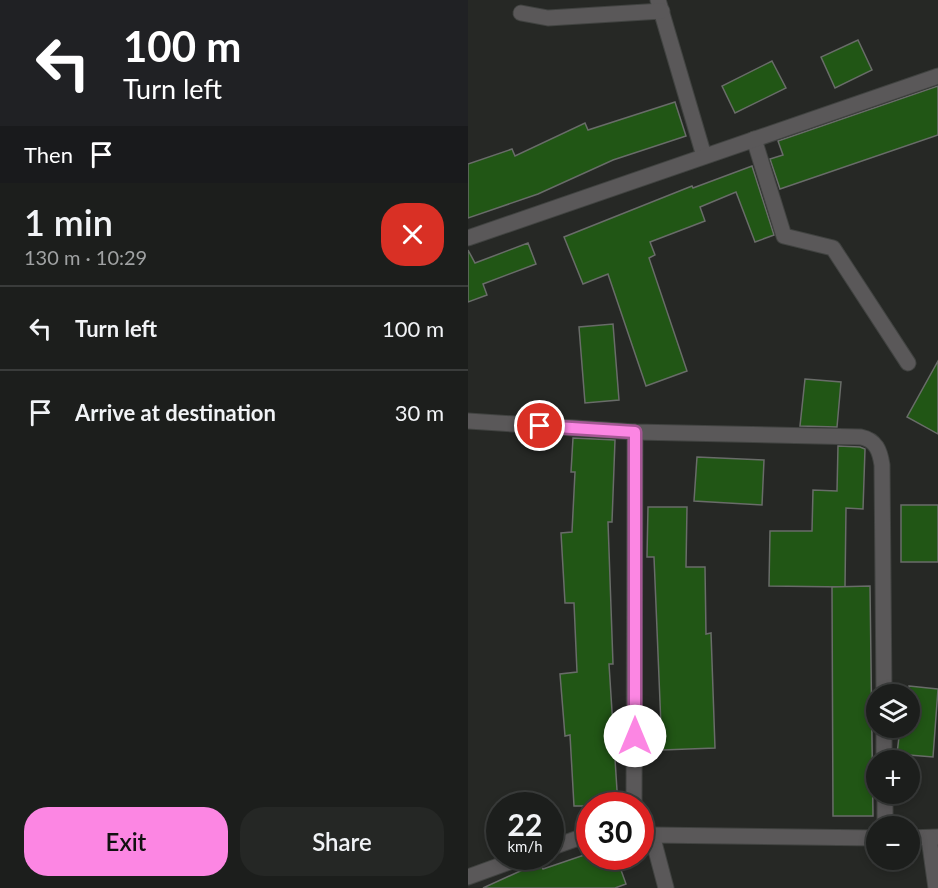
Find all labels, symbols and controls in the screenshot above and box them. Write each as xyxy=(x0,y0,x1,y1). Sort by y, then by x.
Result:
text: 100 m xyxy=(123,21,241,71)
icon: left xyxy=(24,24,102,102)
text: Turn left xyxy=(123,72,222,105)
icon: arrive xyxy=(85,138,118,171)
text: Then xyxy=(24,141,73,168)
text: 1 min xyxy=(24,200,113,244)
button: close xyxy=(381,203,444,266)
text: 130 m · 10:29 xyxy=(24,245,147,269)
icon: left xyxy=(24,312,57,345)
text: Turn left xyxy=(75,315,157,342)
text: 100 m xyxy=(382,315,444,342)
icon: arrive xyxy=(24,396,57,429)
text: Arrive at destination xyxy=(75,399,276,426)
text: 30 m xyxy=(395,399,444,426)
pin xyxy=(514,400,565,451)
icon: arrive xyxy=(523,409,556,442)
map controls xyxy=(866,684,920,870)
button: layers xyxy=(866,684,920,738)
position arrow xyxy=(603,704,667,768)
button: + xyxy=(866,750,920,804)
speed limit sign: 30 xyxy=(576,792,654,870)
text: 22 xyxy=(508,806,542,842)
button: Exit xyxy=(24,807,228,876)
button: Share xyxy=(240,807,444,876)
button: − xyxy=(866,816,920,870)
text: km/h xyxy=(507,837,543,855)

